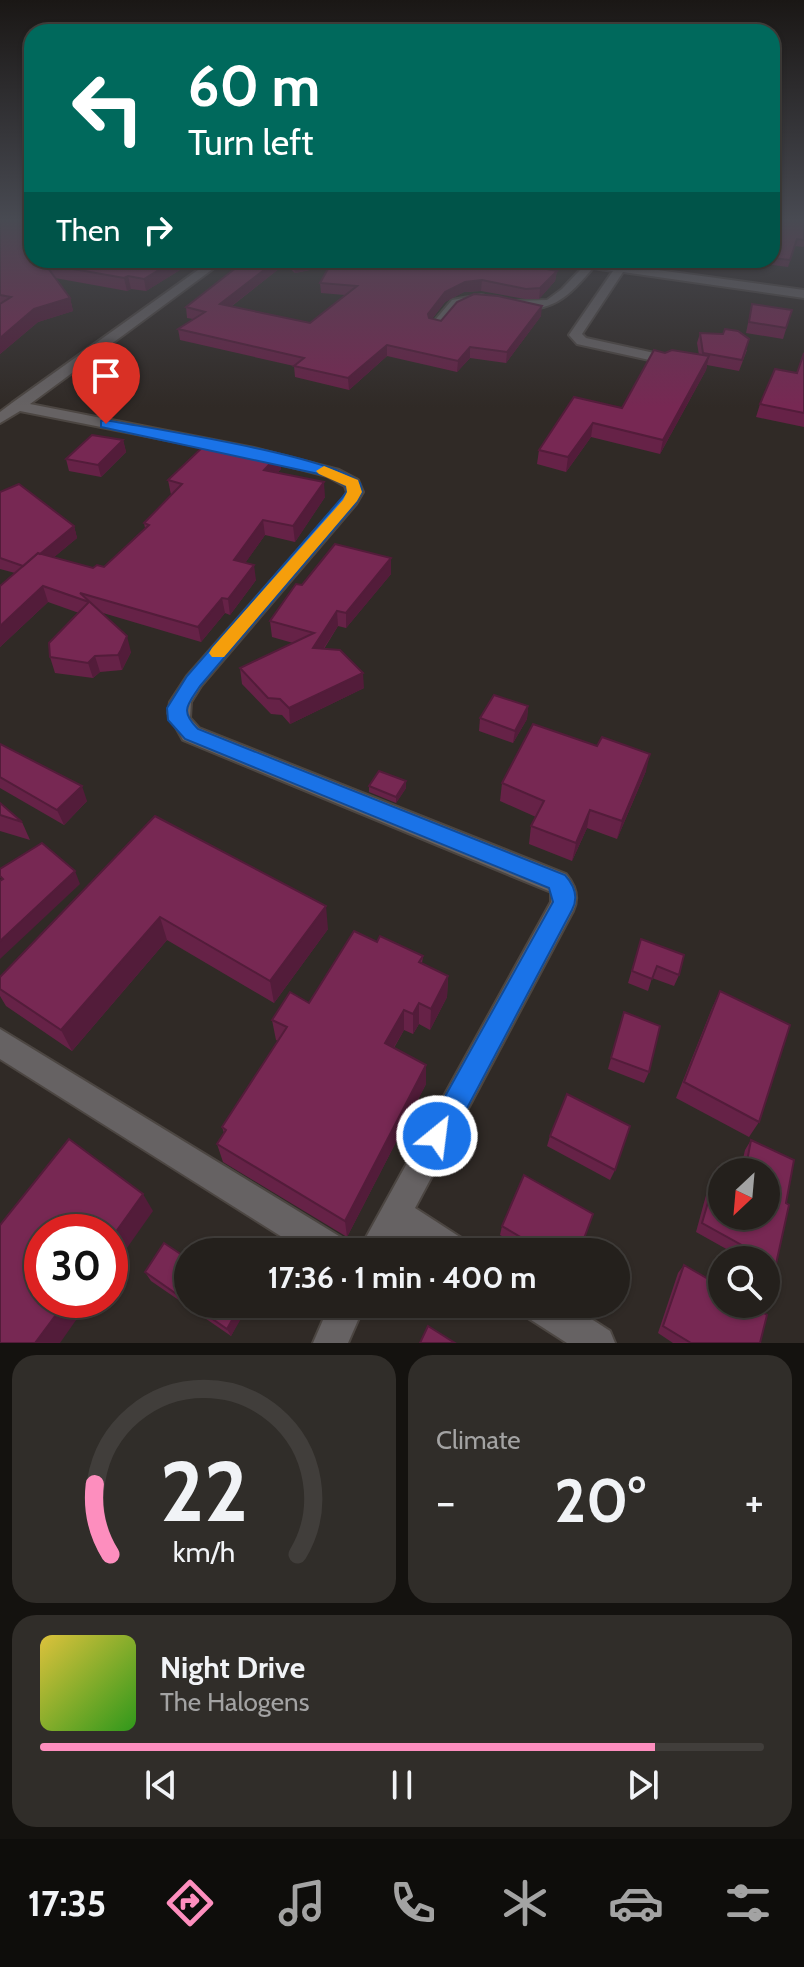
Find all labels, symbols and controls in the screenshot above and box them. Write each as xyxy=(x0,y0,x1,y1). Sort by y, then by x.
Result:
text: 60 m xyxy=(188,52,320,120)
icon: left xyxy=(56,56,160,160)
text: Turn left xyxy=(188,120,313,164)
icon: right xyxy=(136,208,180,252)
text: Then xyxy=(56,212,120,249)
pin xyxy=(72,342,140,424)
icon: arrive xyxy=(84,354,128,398)
position arrow xyxy=(395,1094,479,1178)
north arrow xyxy=(708,1158,780,1230)
map controls xyxy=(708,1158,780,1318)
speed limit sign: 30 xyxy=(24,1214,128,1318)
button: search xyxy=(708,1246,780,1318)
text: 17:36 · 1 min · 400 m xyxy=(268,1259,536,1296)
text: Climate xyxy=(436,1424,521,1456)
text: 22 xyxy=(160,1441,248,1542)
text: 20° xyxy=(554,1464,646,1537)
text: − xyxy=(436,1475,455,1528)
text: + xyxy=(745,1475,764,1528)
text: km/h xyxy=(173,1534,235,1569)
text: Night Drive xyxy=(160,1649,305,1686)
text: The Halogens xyxy=(160,1686,309,1718)
icon: previous xyxy=(139,1763,183,1807)
icon: pause xyxy=(380,1763,424,1807)
icon: next xyxy=(621,1763,665,1807)
icon: directions xyxy=(162,1875,218,1931)
icon: music xyxy=(274,1875,330,1931)
icon: phone xyxy=(385,1875,441,1931)
icon: climate xyxy=(497,1875,553,1931)
icon: car xyxy=(608,1875,664,1931)
icon: filters xyxy=(720,1875,776,1931)
text: 17:35 xyxy=(28,1881,106,1925)

